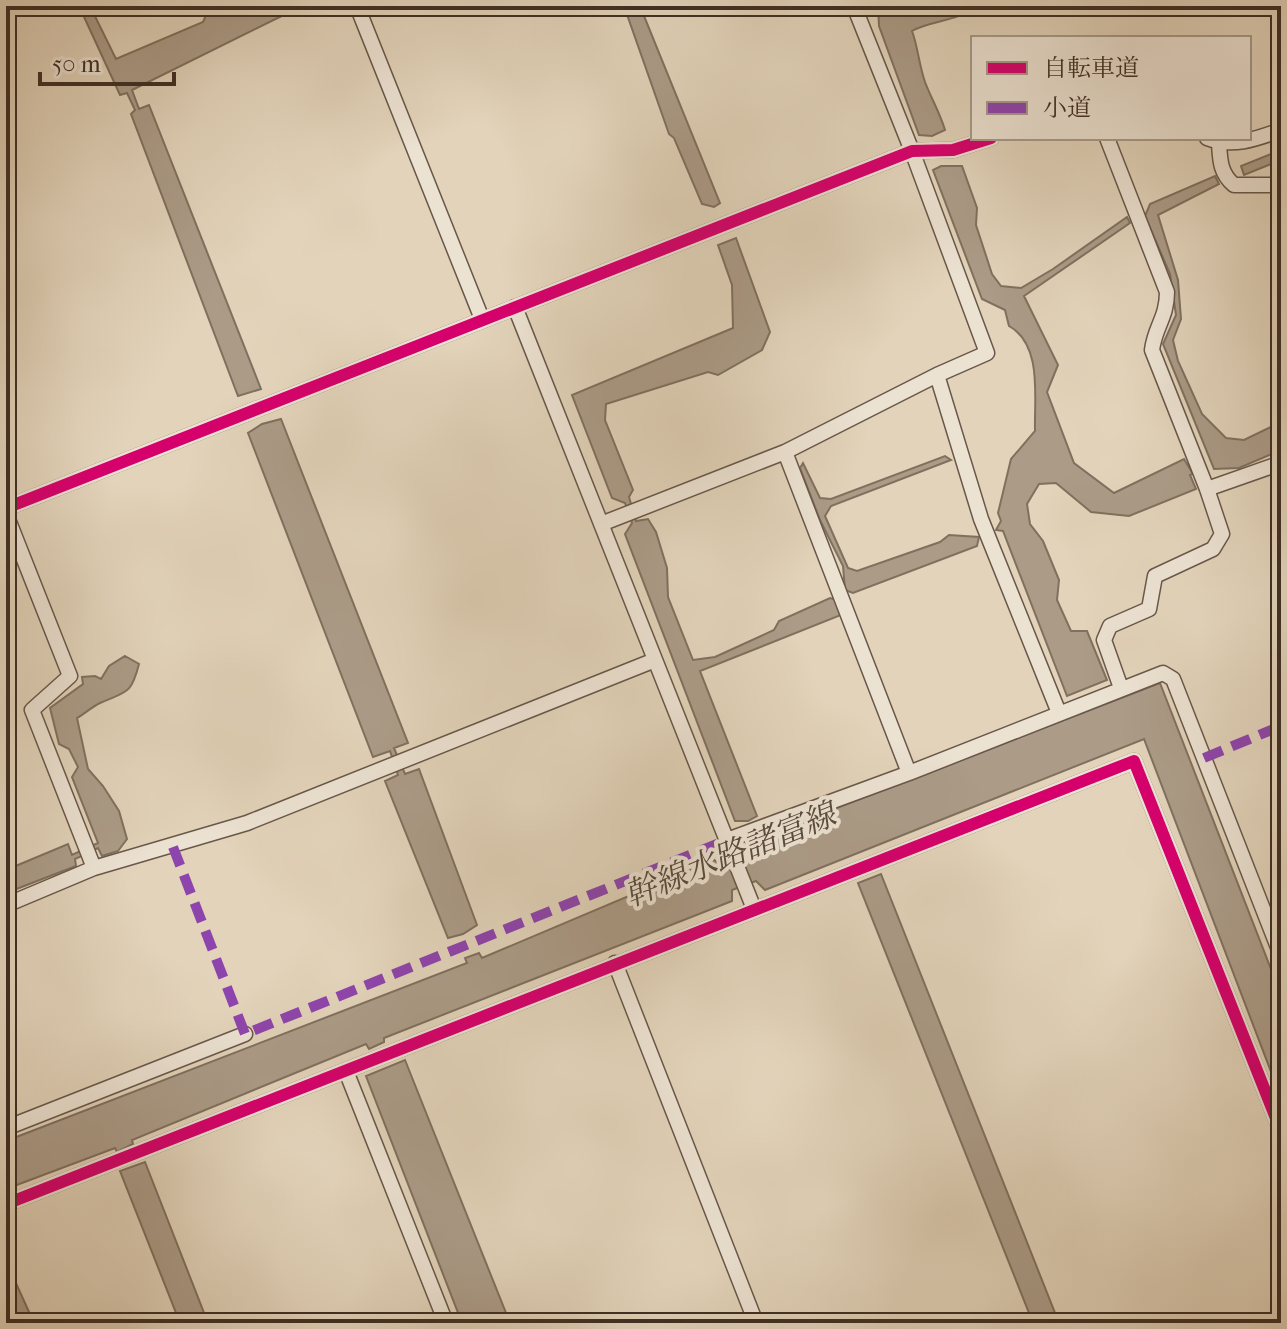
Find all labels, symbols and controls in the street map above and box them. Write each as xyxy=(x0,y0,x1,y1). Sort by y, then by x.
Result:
scale bar xyxy=(40,36,174,86)
legend xyxy=(971,36,1251,140)
text: 50 m xyxy=(52,50,101,78)
text: 自転車道 xyxy=(1043,54,1139,82)
text: 小道 xyxy=(1043,94,1091,122)
water label: 幹線水路諸富線 xyxy=(619,794,844,914)

